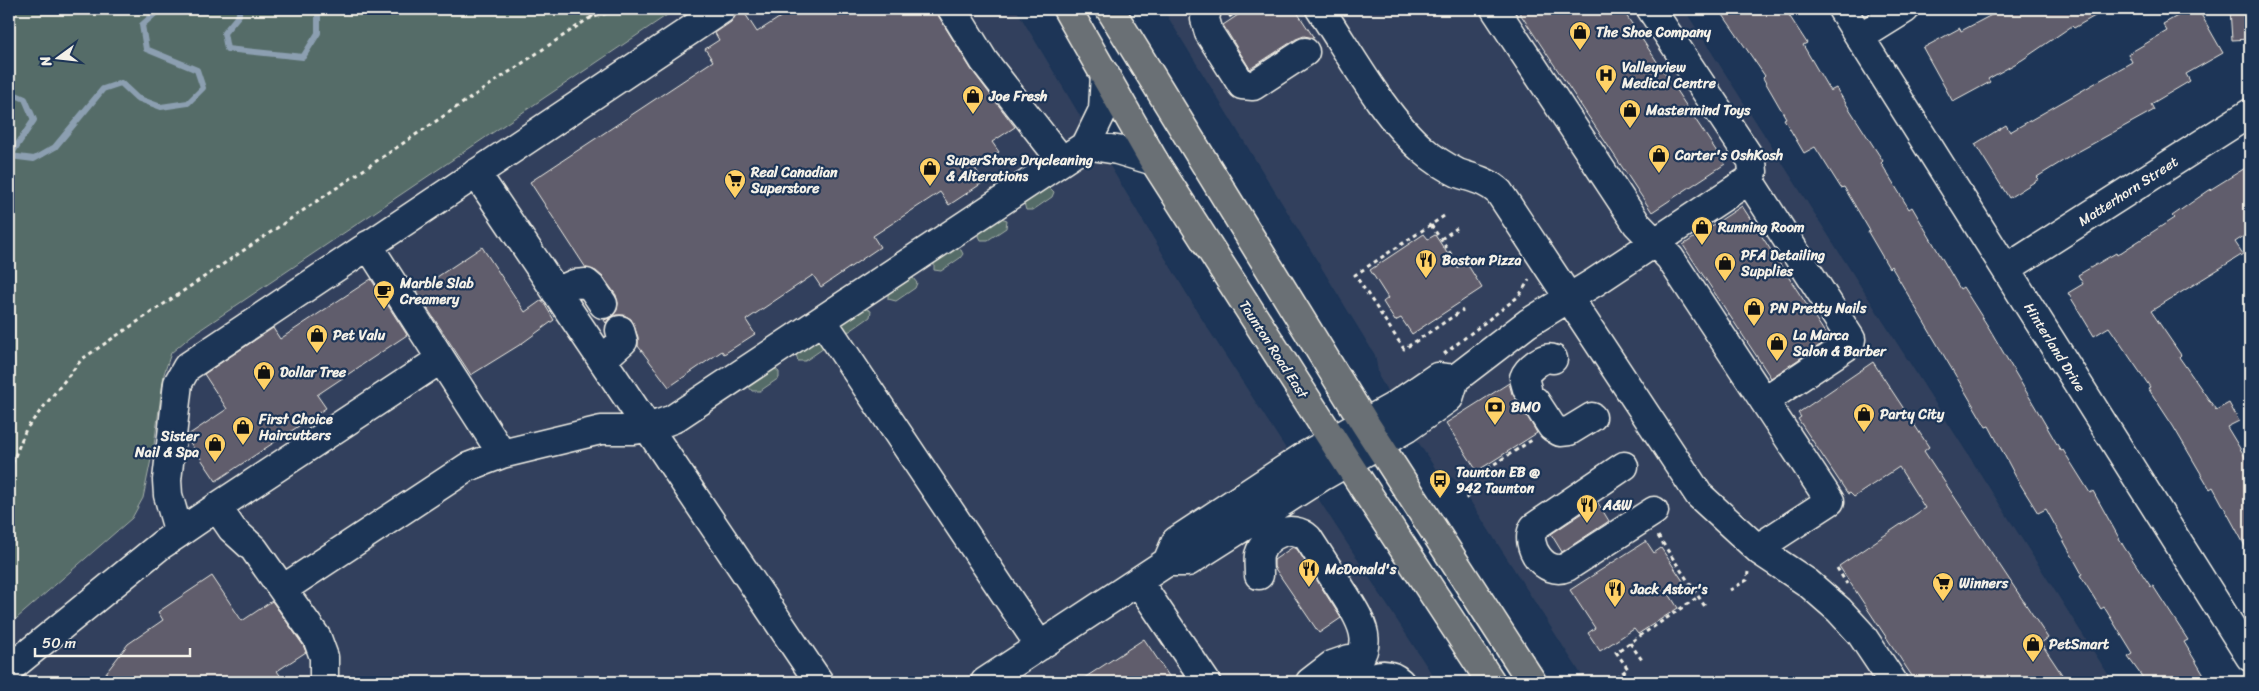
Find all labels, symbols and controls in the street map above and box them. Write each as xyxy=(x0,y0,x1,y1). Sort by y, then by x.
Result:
shop icon: The Shoe Company xyxy=(1568,20,1592,51)
place label: The Shoe Company xyxy=(1596,20,1712,45)
north arrow xyxy=(32,32,82,82)
text: N xyxy=(33,53,60,70)
place label: Valleyview Medical Centre xyxy=(1621,55,1717,96)
hospital icon: Valleyview Medical Centre xyxy=(1594,63,1618,94)
shop icon: Joe Fresh xyxy=(961,84,985,115)
place label: Joe Fresh xyxy=(988,84,1048,109)
shop icon: Mastermind Toys xyxy=(1618,98,1642,129)
place label: Mastermind Toys xyxy=(1645,98,1751,123)
shop icon: Carter's OshKosh xyxy=(1647,143,1671,174)
place label: Carter's OshKosh xyxy=(1674,143,1784,168)
place label: SuperStore Drycleaning & Alterations xyxy=(945,148,1094,189)
street label: Matterhorn Street xyxy=(2073,150,2183,233)
shop icon: SuperStore Drycleaning & Alterations xyxy=(918,156,942,187)
place label: Real Canadian Superstore xyxy=(750,160,838,201)
supermarket icon: Real Canadian Superstore xyxy=(723,168,747,199)
shop icon: Running Room xyxy=(1690,215,1714,246)
place label: Running Room xyxy=(1717,215,1805,240)
place label: PFA Detailing Supplies xyxy=(1740,243,1826,284)
restaurant icon: Boston Pizza xyxy=(1414,248,1438,279)
place label: Boston Pizza xyxy=(1442,248,1522,273)
shop icon: PFA Detailing Supplies xyxy=(1713,251,1737,282)
place label: Marble Slab Creamery xyxy=(399,271,474,312)
cafe icon: Marble Slab Creamery xyxy=(372,279,396,310)
street label: Taunton Road East xyxy=(1232,295,1316,405)
shop icon: PN Pretty Nails xyxy=(1742,296,1766,327)
place label: PN Pretty Nails xyxy=(1770,296,1867,321)
street label: Hinterland Drive xyxy=(2017,298,2092,397)
shop icon: Pet Valu xyxy=(305,323,329,354)
place label: Pet Valu xyxy=(333,323,386,348)
place label: La Marca Salon & Barber xyxy=(1792,323,1887,364)
shop icon: La Marca Salon & Barber xyxy=(1765,331,1789,362)
shop icon: Dollar Tree xyxy=(252,360,276,391)
place label: Dollar Tree xyxy=(280,360,347,385)
bank icon: BMO xyxy=(1483,395,1507,426)
place label: BMO xyxy=(1511,395,1541,420)
shop icon: Party City xyxy=(1852,402,1876,433)
place label: Party City xyxy=(1880,402,1945,427)
place label: First Choice Haircutters xyxy=(258,407,333,448)
shop icon: First Choice Haircutters xyxy=(231,415,255,446)
place label: Sister Nail & Spa xyxy=(134,424,200,465)
shop icon: Sister Nail & Spa xyxy=(203,432,227,463)
place label: Taunton EB @ 942 Taunton xyxy=(1456,460,1540,501)
bus stop icon: Taunton EB @ 942 Taunton xyxy=(1428,468,1452,499)
restaurant icon: A&W xyxy=(1575,493,1599,524)
place label: A&W xyxy=(1602,493,1633,518)
restaurant icon: McDonald's xyxy=(1297,557,1321,588)
place label: McDonald's xyxy=(1324,557,1397,582)
supermarket icon: Winners xyxy=(1931,571,1955,602)
place label: Winners xyxy=(1959,571,2009,596)
restaurant icon: Jack Astor's xyxy=(1603,577,1627,608)
place label: Jack Astor's xyxy=(1630,577,1708,602)
scale bar xyxy=(35,626,190,658)
text: 50 m xyxy=(42,630,77,656)
shop icon: PetSmart xyxy=(2021,632,2045,663)
place label: PetSmart xyxy=(2049,632,2110,657)

